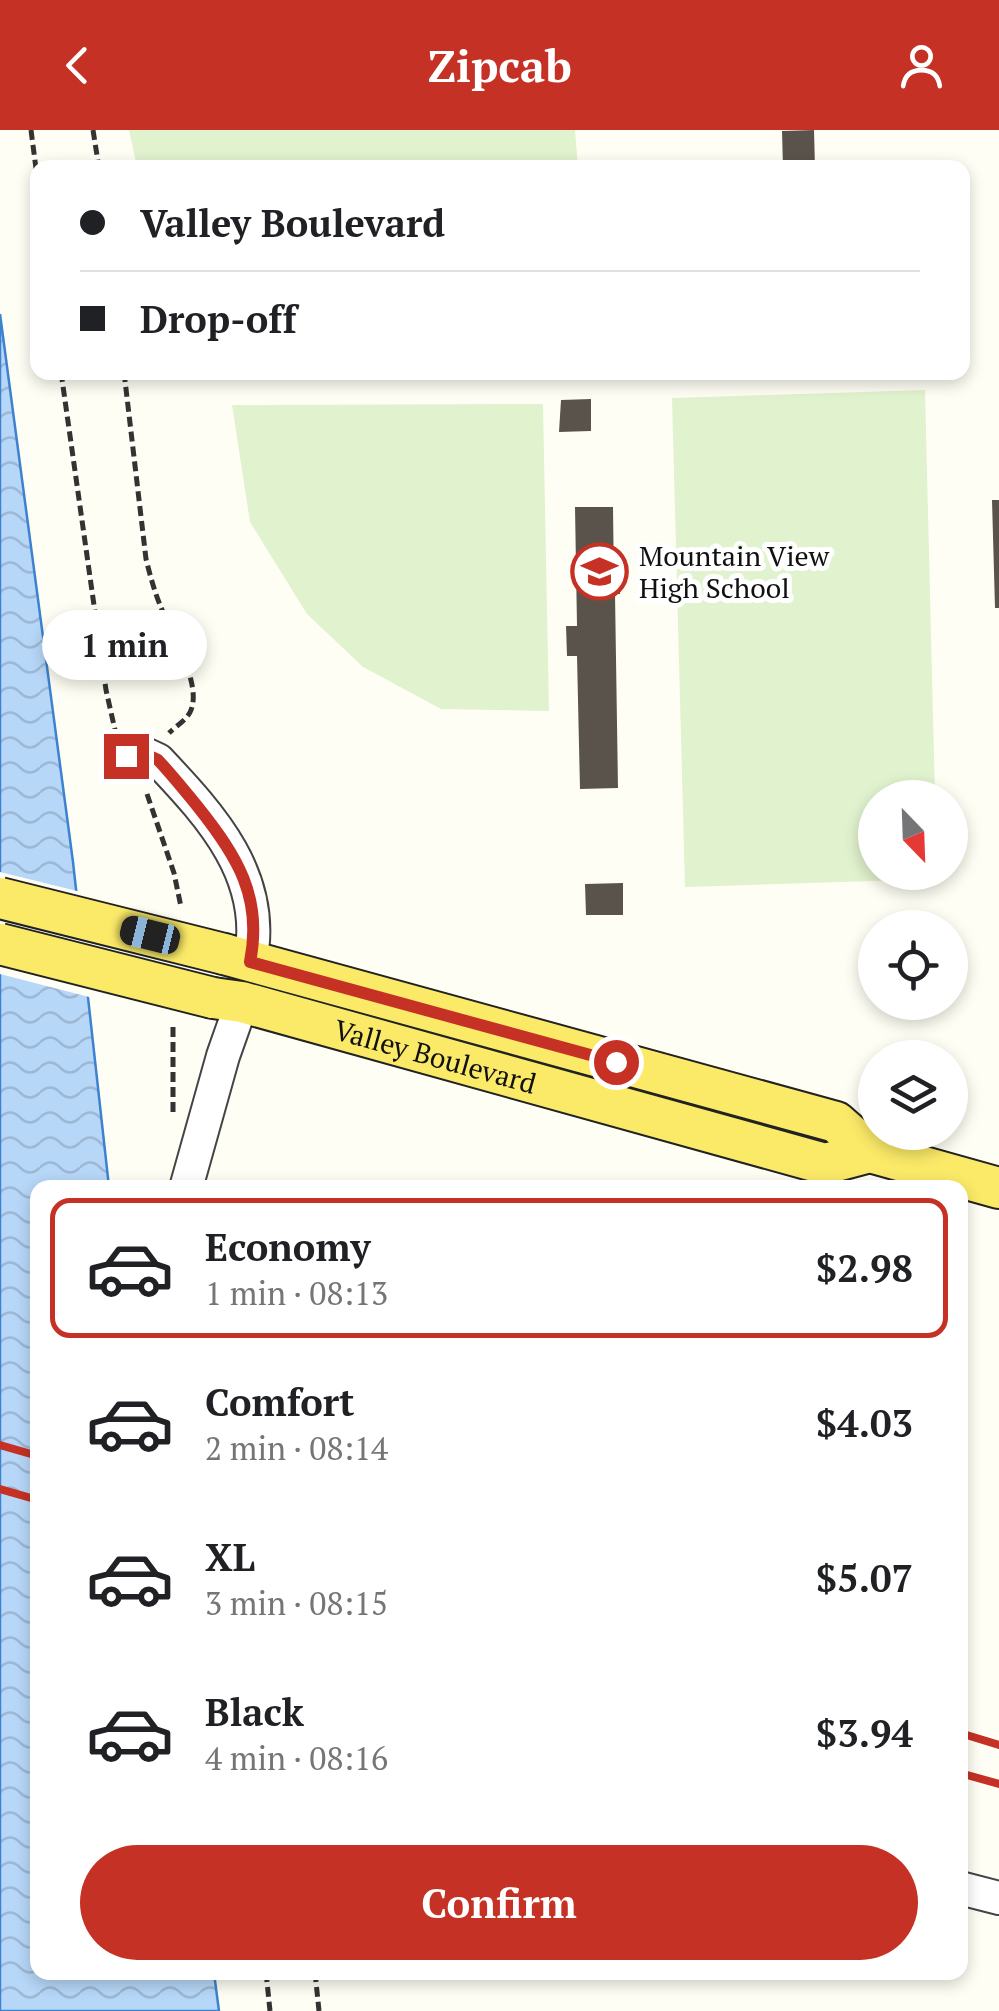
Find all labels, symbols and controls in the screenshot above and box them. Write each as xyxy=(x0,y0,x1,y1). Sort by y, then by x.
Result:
text: Zipcab xyxy=(427,35,572,95)
icon: back xyxy=(50,38,105,93)
icon: person xyxy=(894,38,949,93)
text: Valley Boulevard xyxy=(140,198,445,248)
text: Drop-off xyxy=(140,294,297,344)
place label: Mountain View High School xyxy=(639,537,830,606)
school or university icon: Mountain View High School xyxy=(570,541,630,601)
callout: 1 min xyxy=(44,611,208,681)
text: 1 min xyxy=(81,624,168,666)
route end xyxy=(104,734,149,779)
north arrow xyxy=(858,780,968,890)
map controls xyxy=(858,780,968,1150)
button: locate xyxy=(858,910,968,1020)
car xyxy=(117,913,183,957)
street label: Valley Boulevard xyxy=(330,1010,541,1101)
route start xyxy=(594,1040,639,1085)
button: layers xyxy=(858,1040,968,1150)
text: Economy xyxy=(205,1222,371,1272)
icon: car xyxy=(85,1223,175,1313)
text: $2.98 xyxy=(816,1243,913,1293)
text: 1 min · 08:13 xyxy=(205,1272,388,1314)
text: Comfort xyxy=(205,1377,354,1427)
icon: car xyxy=(85,1378,175,1468)
text: $4.03 xyxy=(816,1398,913,1448)
text: 2 min · 08:14 xyxy=(205,1427,388,1469)
text: XL xyxy=(205,1532,255,1582)
icon: car xyxy=(85,1533,175,1623)
text: $5.07 xyxy=(816,1553,913,1603)
text: 3 min · 08:15 xyxy=(205,1582,388,1624)
text: Black xyxy=(205,1687,304,1737)
icon: car xyxy=(85,1688,175,1778)
text: $3.94 xyxy=(816,1708,913,1758)
text: 4 min · 08:16 xyxy=(205,1737,388,1779)
button: Confirm xyxy=(80,1845,918,1960)

